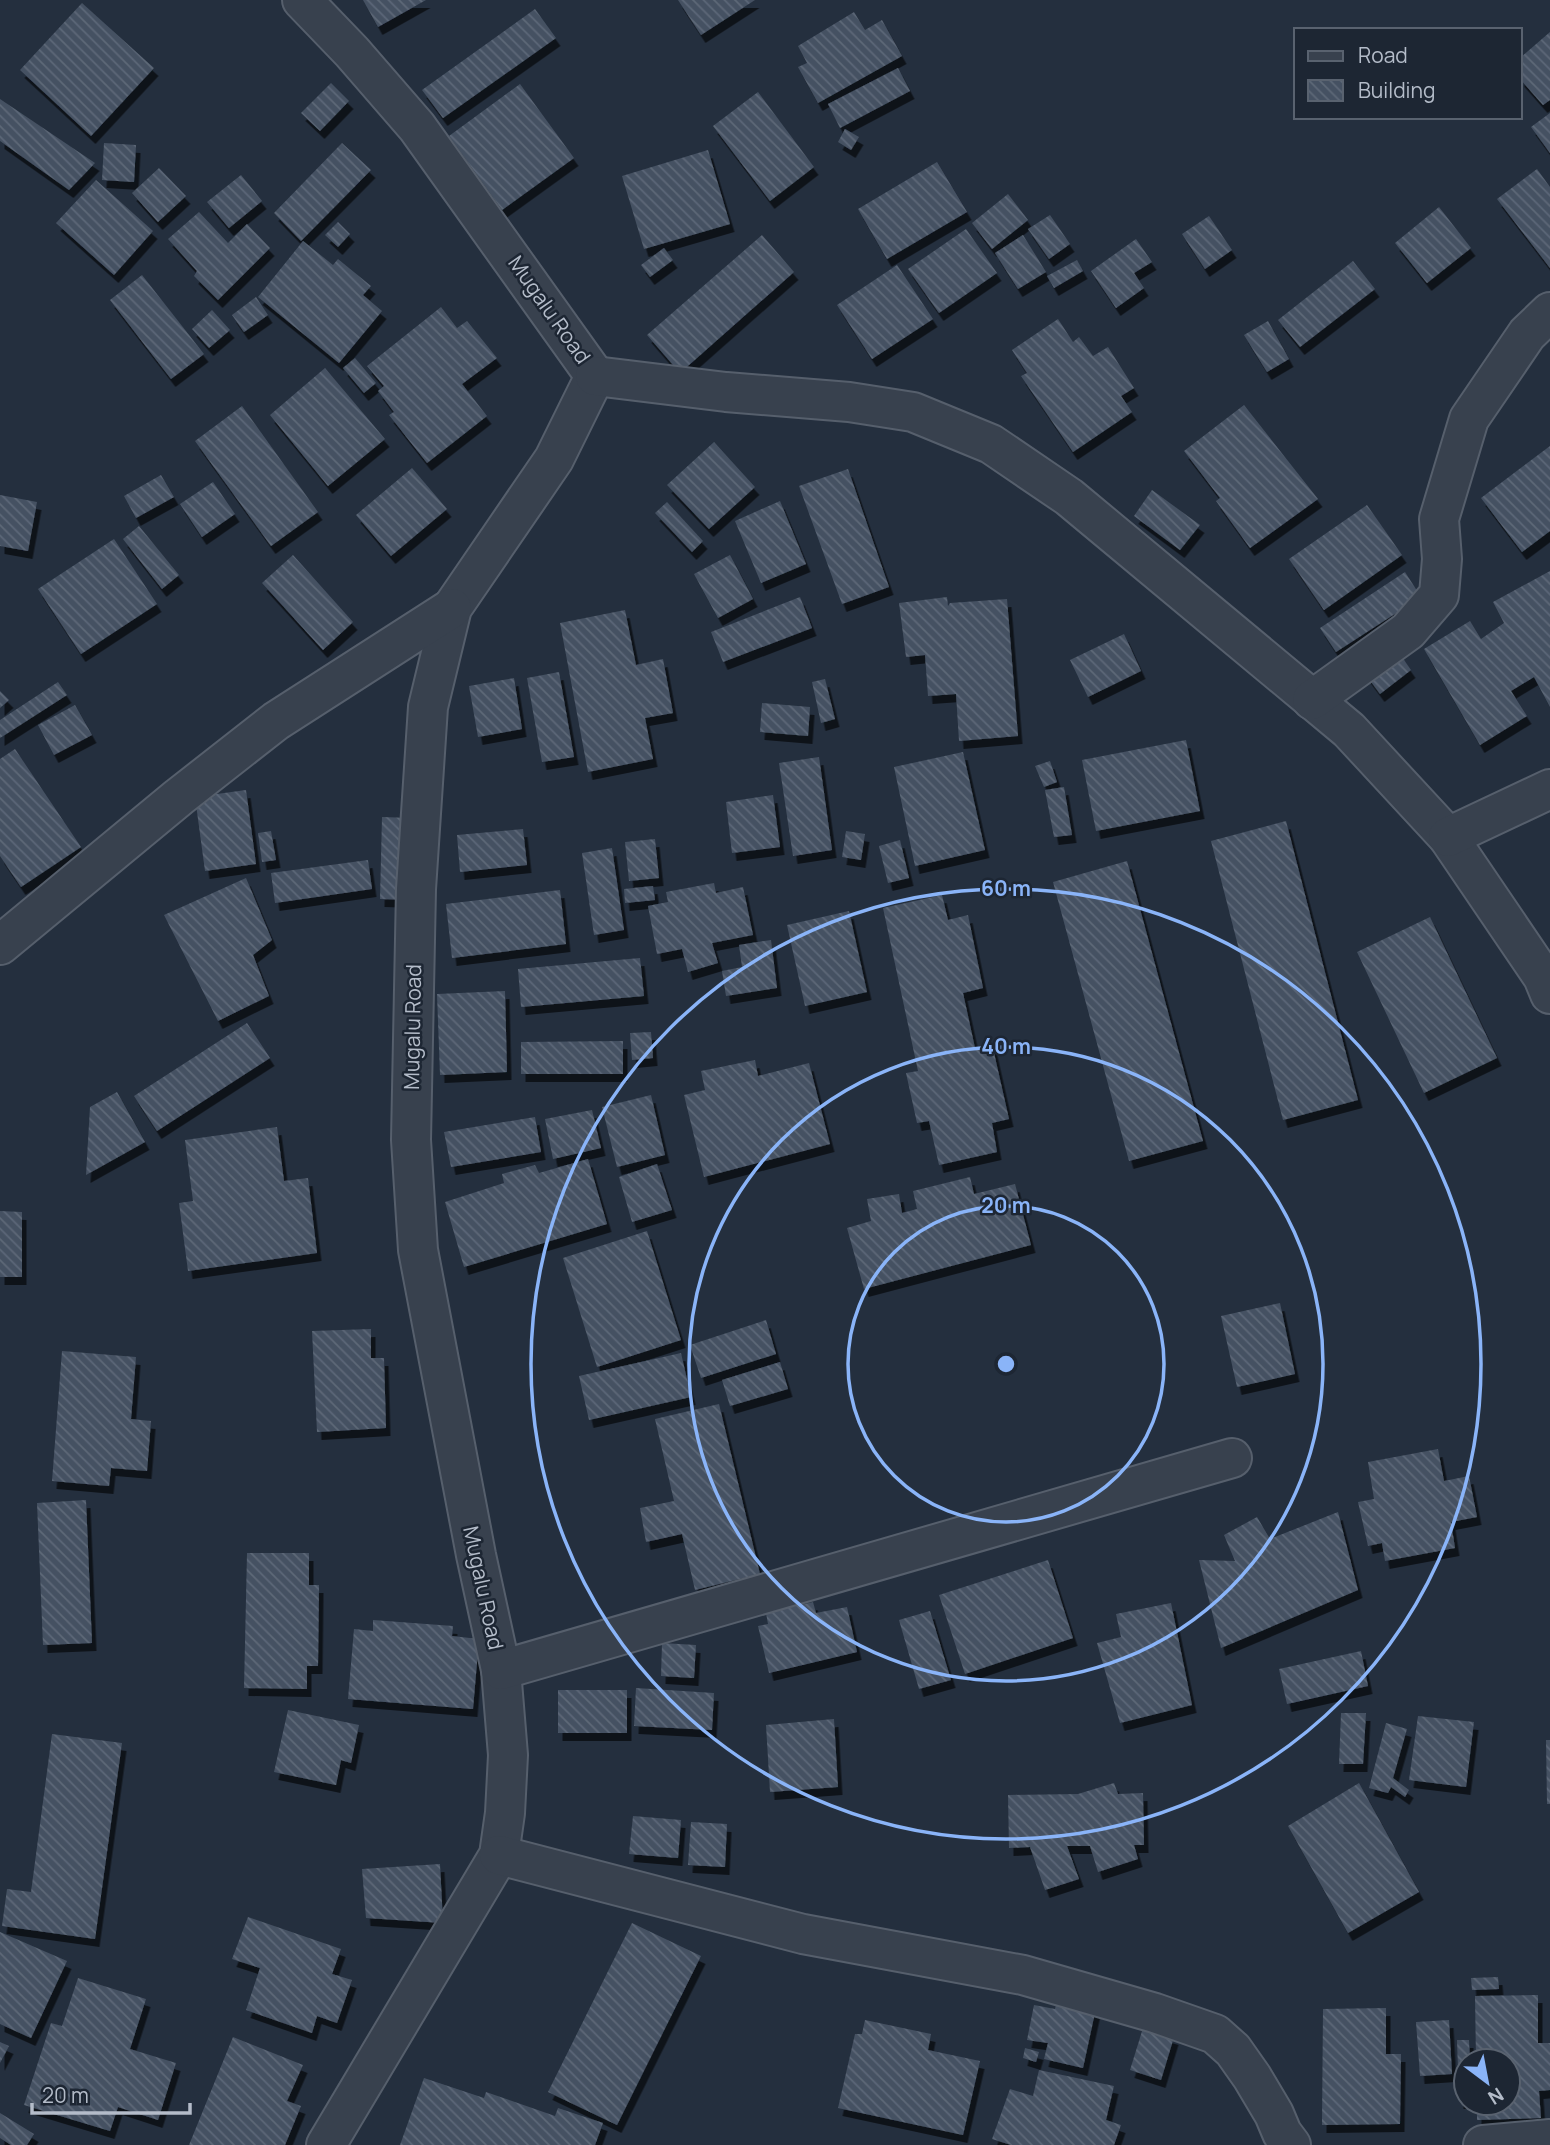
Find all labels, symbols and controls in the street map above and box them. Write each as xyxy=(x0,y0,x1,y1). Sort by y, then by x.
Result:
legend xyxy=(1294,28,1522,119)
text: Road xyxy=(1358,41,1408,69)
text: Building xyxy=(1358,76,1435,104)
street label: Mugalu Road xyxy=(502,250,597,369)
text: 60 m xyxy=(981,874,1031,902)
street label: Mugalu Road xyxy=(397,964,427,1090)
text: 40 m xyxy=(981,1032,1031,1060)
text: 20 m xyxy=(981,1191,1031,1219)
centre of rings xyxy=(994,1352,1018,1376)
street label: Mugalu Road xyxy=(457,1523,511,1652)
north arrow xyxy=(1452,2047,1522,2117)
scale bar xyxy=(32,2072,189,2116)
text: 20 m xyxy=(42,2081,89,2109)
text: N xyxy=(1483,2082,1509,2111)

